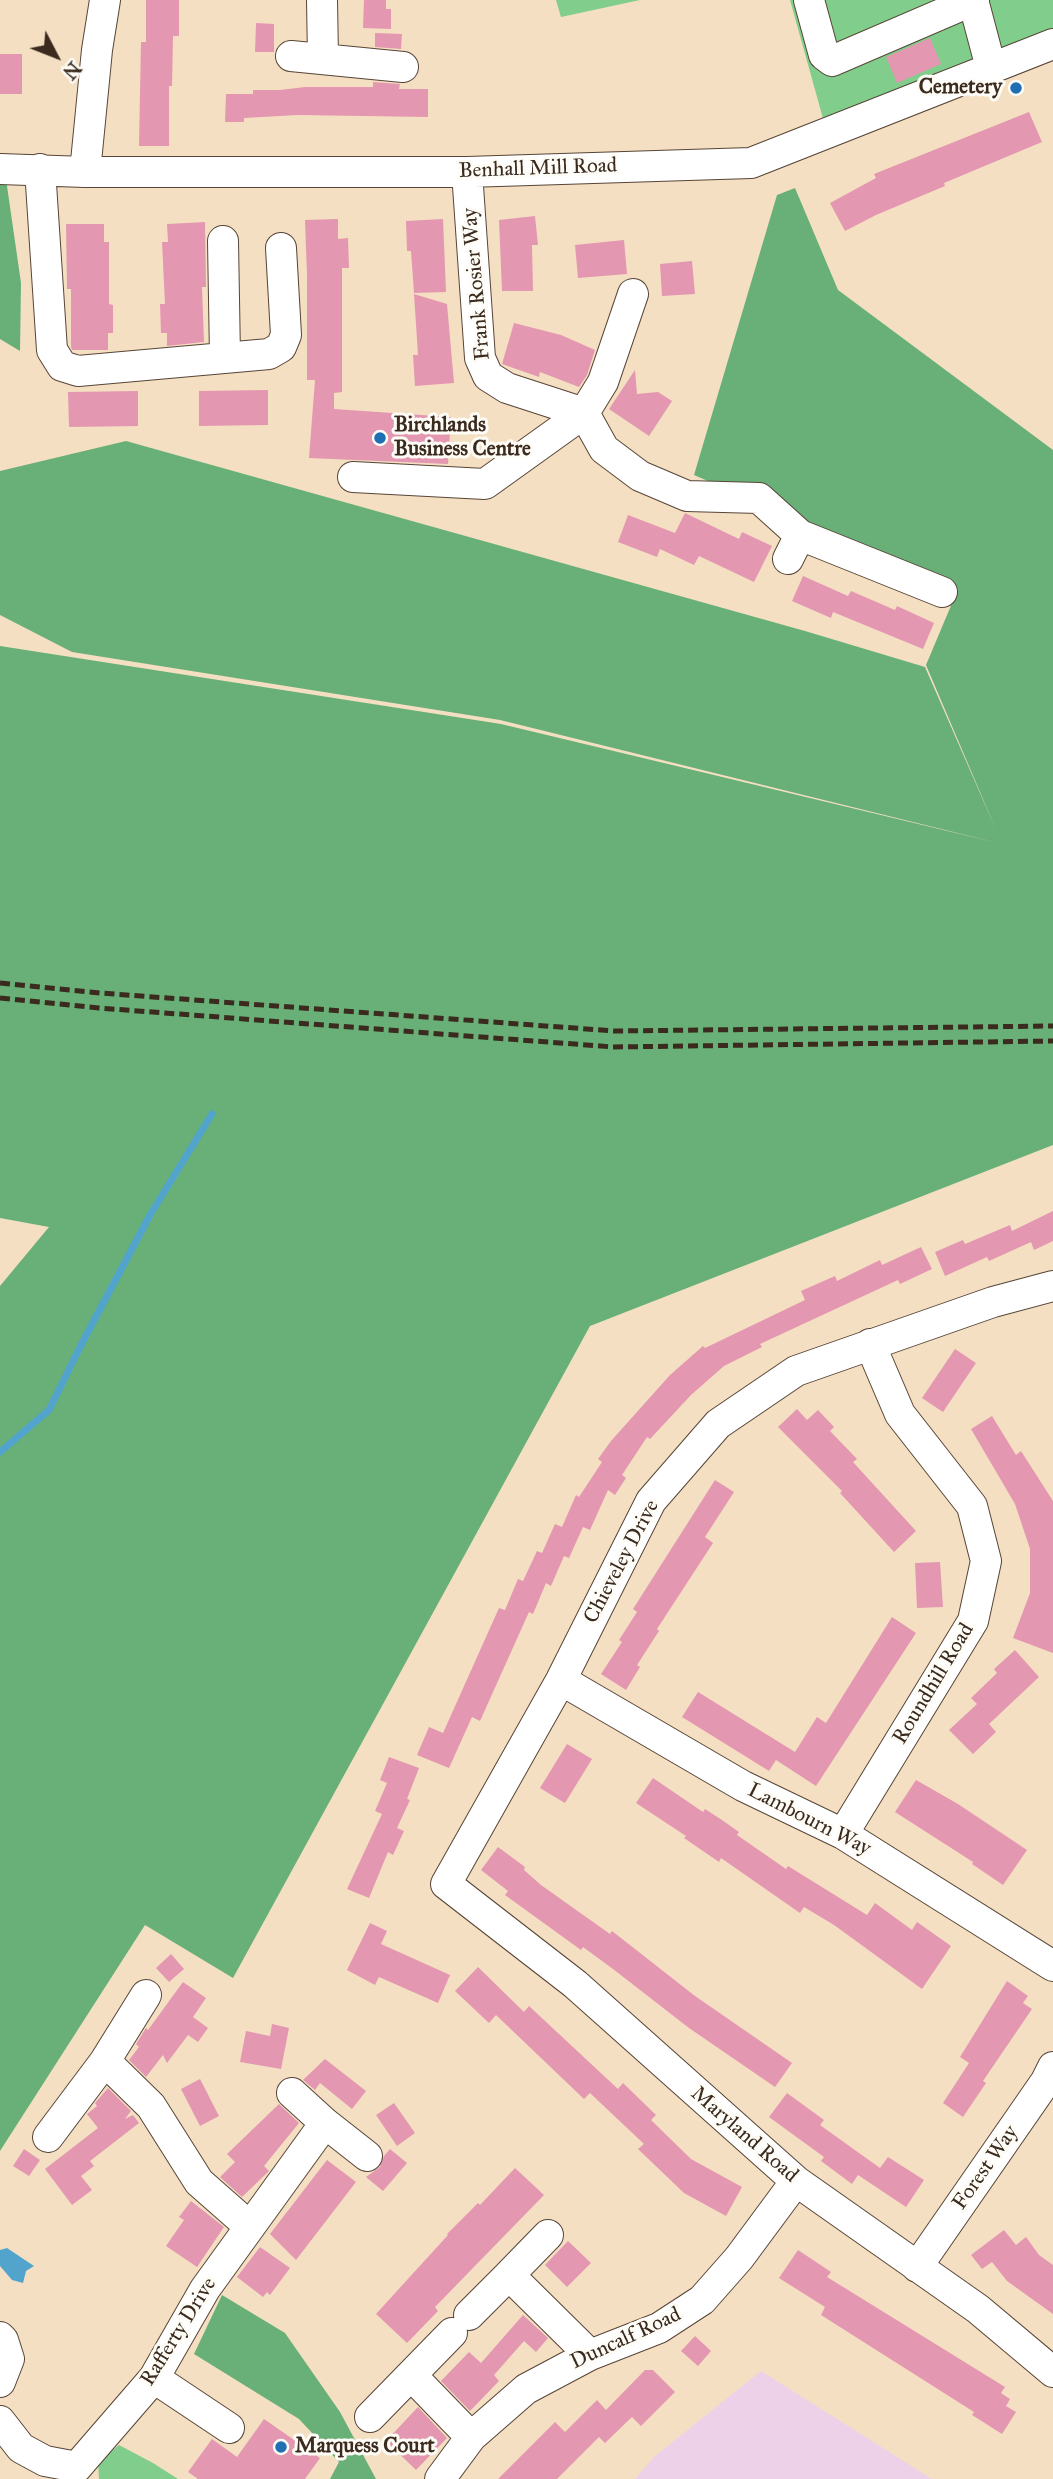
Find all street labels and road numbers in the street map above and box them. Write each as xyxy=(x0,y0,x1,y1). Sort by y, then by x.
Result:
street label: Benhall Mill Road xyxy=(458,154,618,184)
street label: Frank Rosier Way xyxy=(458,207,496,361)
street label: Chieveley Drive xyxy=(579,1496,665,1628)
street label: Roundhill Road xyxy=(888,1619,980,1749)
street label: Lambourn Way xyxy=(743,1778,875,1862)
street label: Maryland Road xyxy=(685,2082,803,2188)
street label: Forest Way xyxy=(948,2121,1024,2215)
street label: Rafferty Drive xyxy=(136,2273,222,2391)
street label: Duncalf Road xyxy=(567,2302,685,2376)

